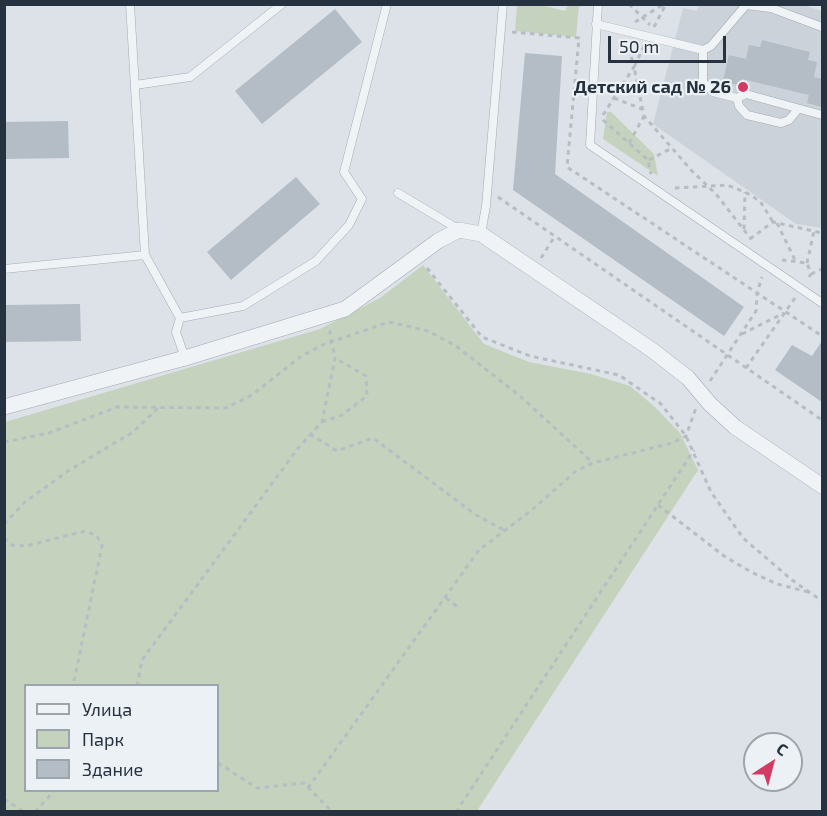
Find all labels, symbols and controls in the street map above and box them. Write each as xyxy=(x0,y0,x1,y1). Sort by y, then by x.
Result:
scale bar xyxy=(611,24,730,62)
text: 50 m xyxy=(619,35,659,57)
place label: Детский сад № 26 xyxy=(574,76,731,98)
marker: Детский сад № 26 xyxy=(736,80,750,94)
legend xyxy=(24,684,219,792)
text: Улица xyxy=(82,698,132,720)
text: Парк xyxy=(82,728,124,750)
north arrow xyxy=(743,732,803,792)
text: С xyxy=(773,738,792,759)
text: Здание xyxy=(82,758,143,780)

